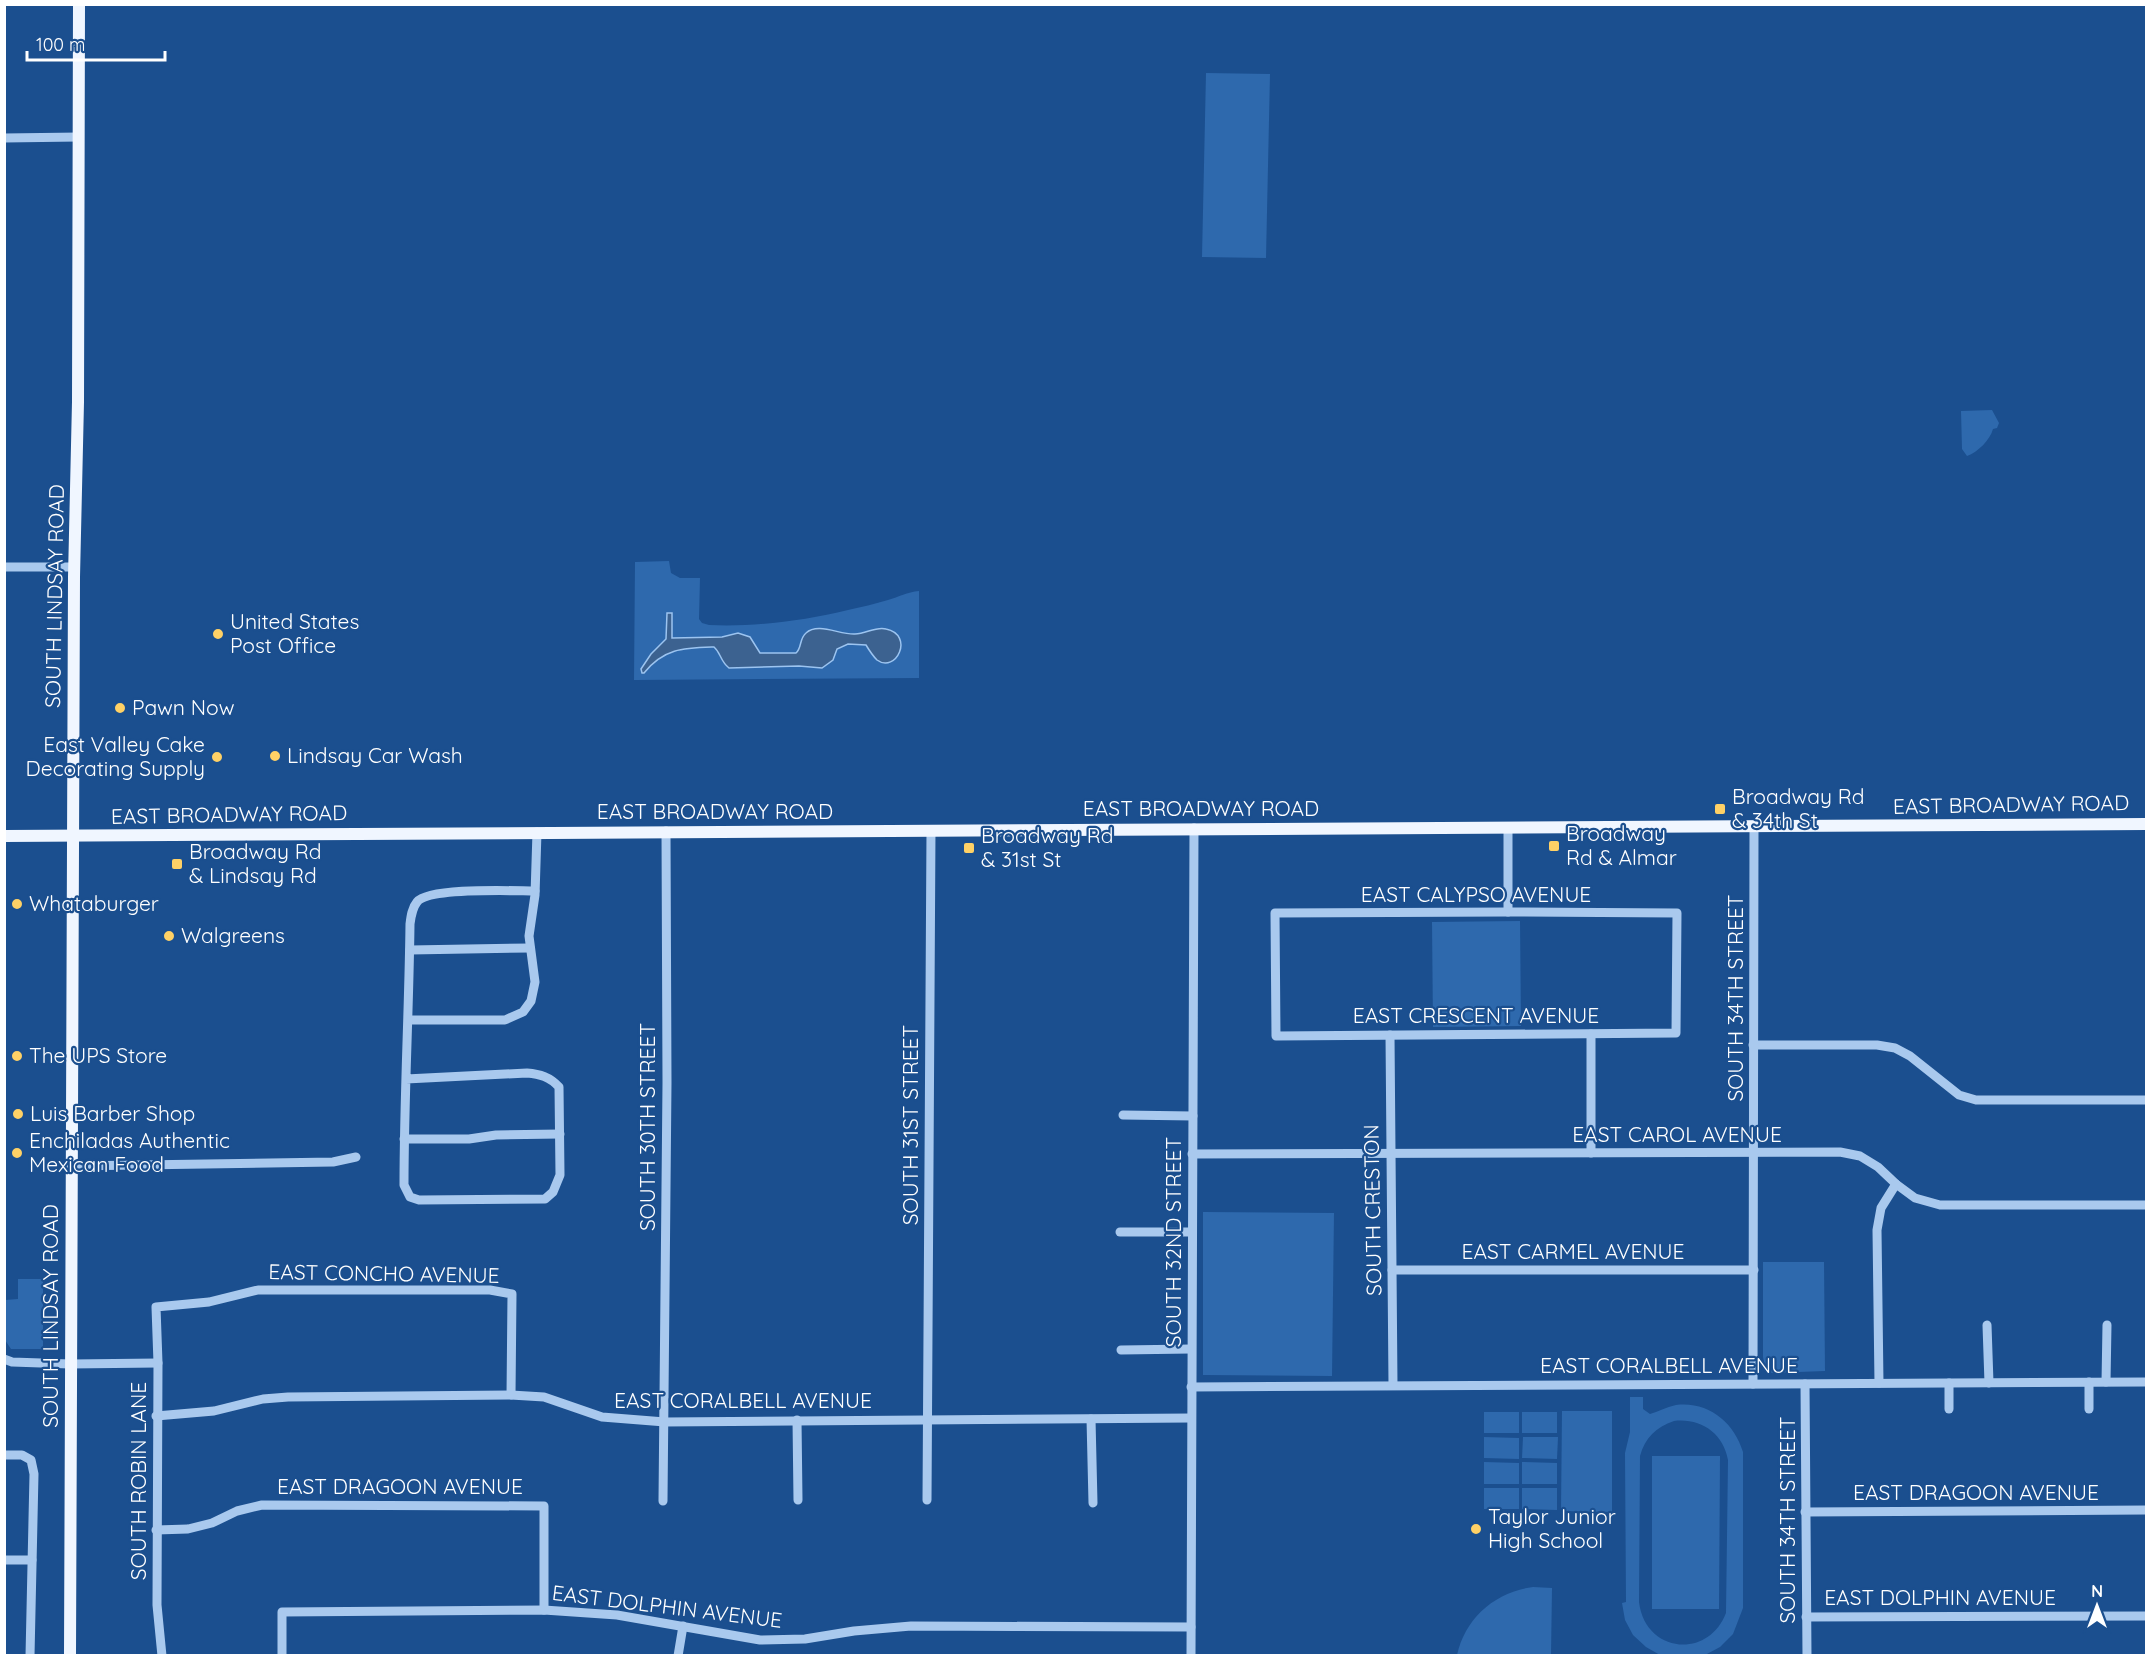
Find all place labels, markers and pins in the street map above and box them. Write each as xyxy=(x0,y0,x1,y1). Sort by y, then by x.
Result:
place label: United States Post Office xyxy=(230,608,359,658)
marker: United States Post Office xyxy=(211,627,225,641)
place label: Pawn Now xyxy=(132,694,235,720)
marker: Pawn Now xyxy=(113,701,127,715)
place label: East Valley Cake Decorating Supply xyxy=(26,731,205,781)
place label: Lindsay Car Wash xyxy=(287,742,463,768)
marker: Lindsay Car Wash xyxy=(268,749,282,763)
marker: East Valley Cake Decorating Supply xyxy=(210,750,224,764)
place label: Broadway Rd & 34th St xyxy=(1732,783,1864,833)
marker: Broadway Rd & 34th St xyxy=(1713,802,1727,816)
place label: Broadway Rd & Almar xyxy=(1566,820,1677,870)
place label: Broadway Rd & 31st St xyxy=(981,822,1113,872)
place label: Broadway Rd & Lindsay Rd xyxy=(189,838,321,888)
marker: Broadway Rd & Almar xyxy=(1547,839,1561,853)
marker: Broadway Rd & 31st St xyxy=(962,841,976,855)
marker: Broadway Rd & Lindsay Rd xyxy=(170,857,184,871)
place label: Whataburger xyxy=(29,890,159,916)
marker: Whataburger xyxy=(10,897,24,911)
place label: Walgreens xyxy=(181,922,285,948)
marker: Walgreens xyxy=(162,929,176,943)
place label: The UPS Store xyxy=(29,1042,167,1068)
marker: The UPS Store xyxy=(10,1049,24,1063)
place label: Luis Barber Shop xyxy=(30,1100,195,1126)
marker: Luis Barber Shop xyxy=(11,1107,25,1121)
place label: Enchiladas Authentic Mexican Food xyxy=(29,1127,230,1177)
marker: Enchiladas Authentic Mexican Food xyxy=(10,1146,24,1160)
place label: Taylor Junior High School xyxy=(1488,1503,1616,1553)
marker: Taylor Junior High School xyxy=(1469,1522,1483,1536)

